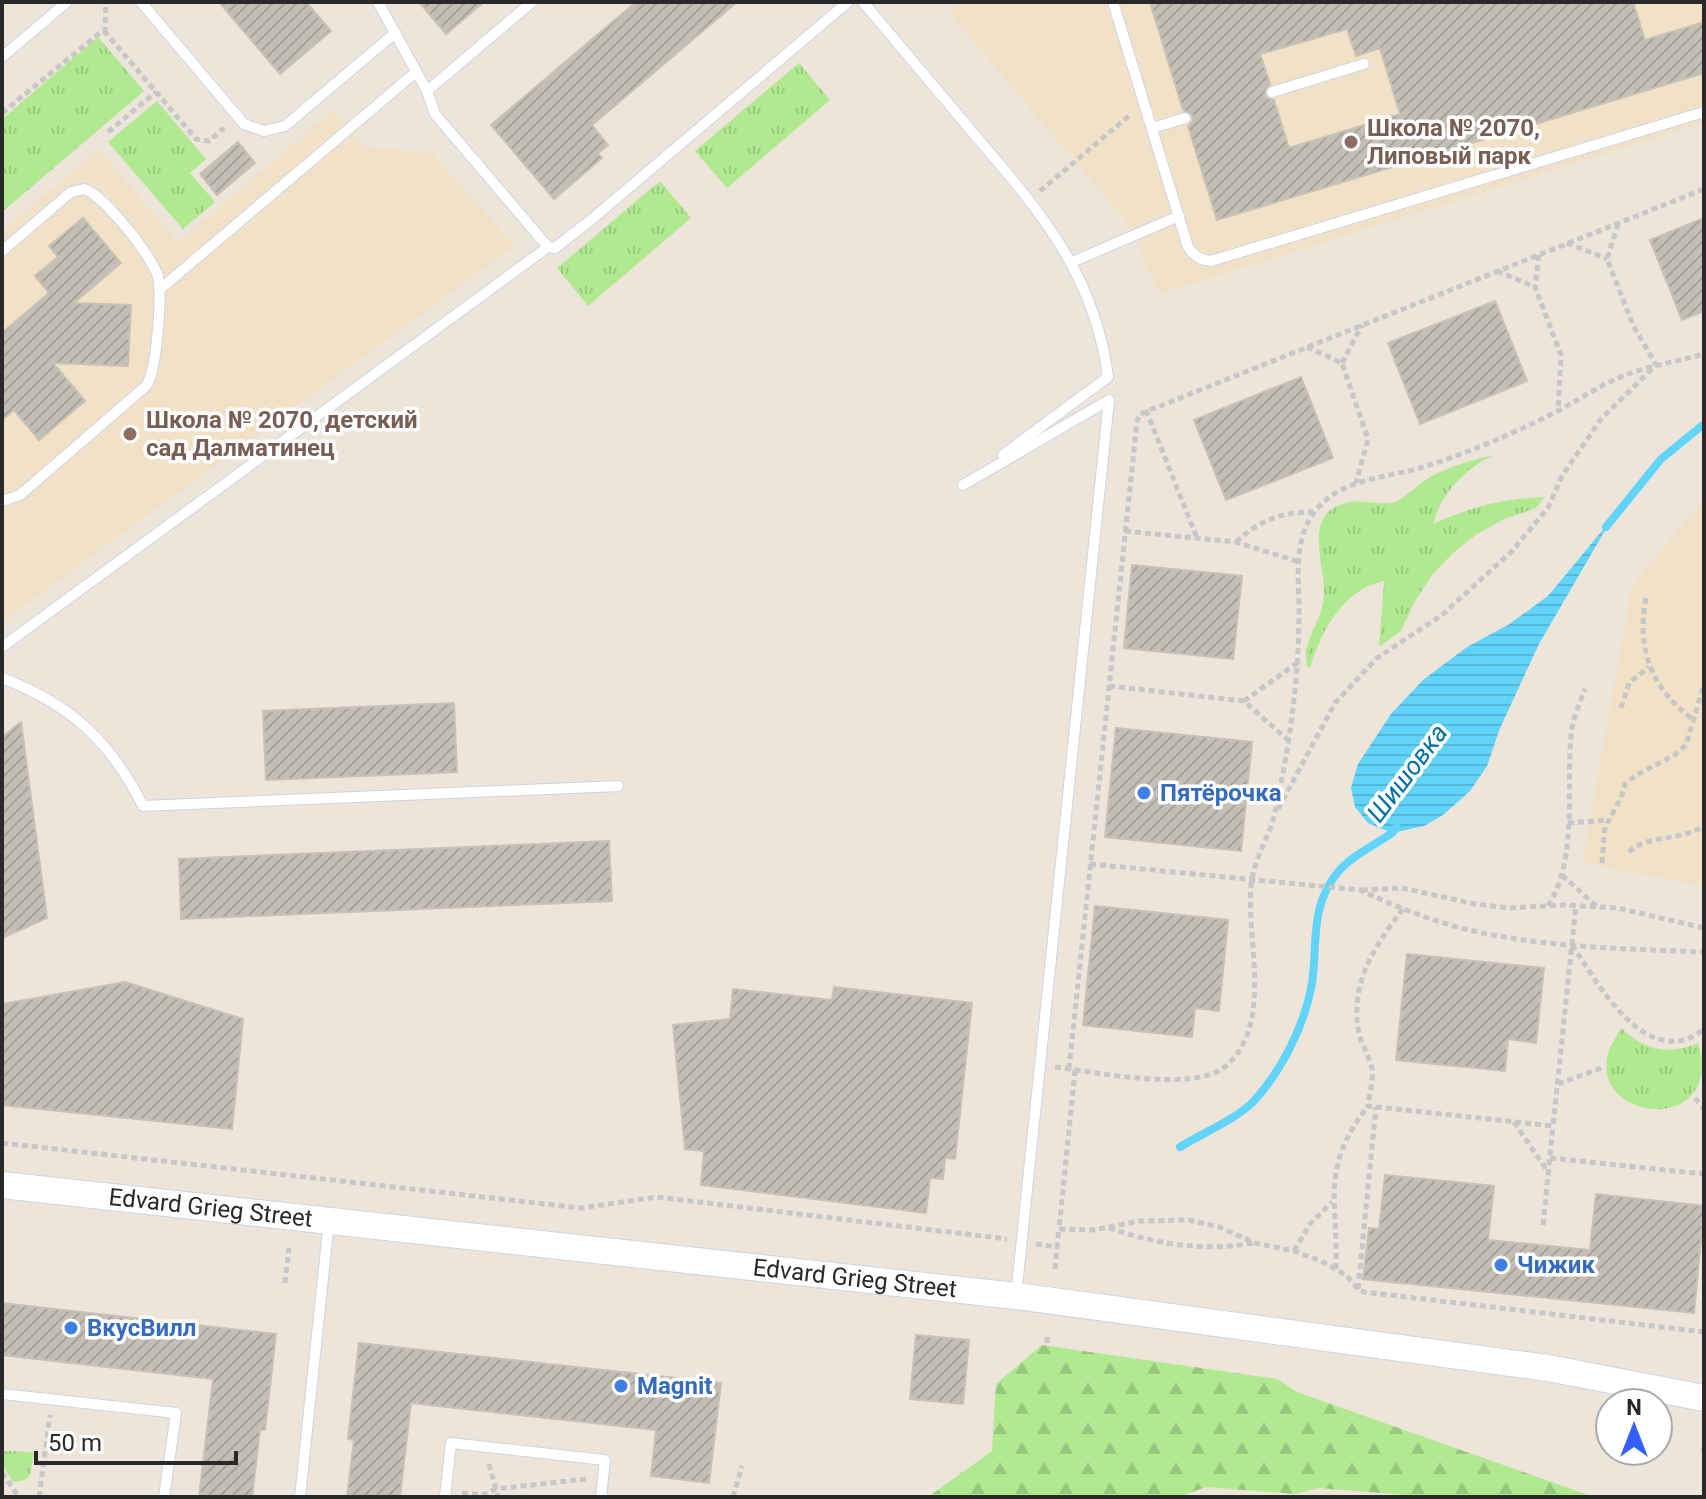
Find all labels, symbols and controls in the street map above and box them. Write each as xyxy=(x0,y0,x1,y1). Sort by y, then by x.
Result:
place label: Школа № 2070, Липовый парк xyxy=(1367,114,1540,170)
marker: Школа № 2070, Липовый парк xyxy=(1342,133,1360,151)
place label: Школа № 2070, детский сад Далматинец xyxy=(146,406,418,462)
marker: Школа № 2070, детский сад Далматинец xyxy=(121,425,139,443)
water label: Шишовка xyxy=(1360,718,1454,828)
place label: Пятёрочка xyxy=(1160,779,1282,807)
marker: Пятёрочка xyxy=(1135,784,1153,802)
street label: Edvard Grieg Street xyxy=(107,1183,314,1233)
place label: Чижик xyxy=(1517,1251,1595,1279)
street label: Edvard Grieg Street xyxy=(752,1253,958,1303)
marker: Чижик xyxy=(1492,1256,1510,1274)
place label: ВкусВилл xyxy=(87,1314,196,1342)
marker: ВкусВилл xyxy=(62,1319,80,1337)
place label: Magnit xyxy=(637,1372,713,1400)
marker: Magnit xyxy=(612,1377,630,1395)
north arrow xyxy=(1594,1387,1674,1467)
text: N xyxy=(1626,1395,1642,1420)
scale bar xyxy=(36,1415,236,1465)
text: 50 m xyxy=(48,1429,102,1457)

